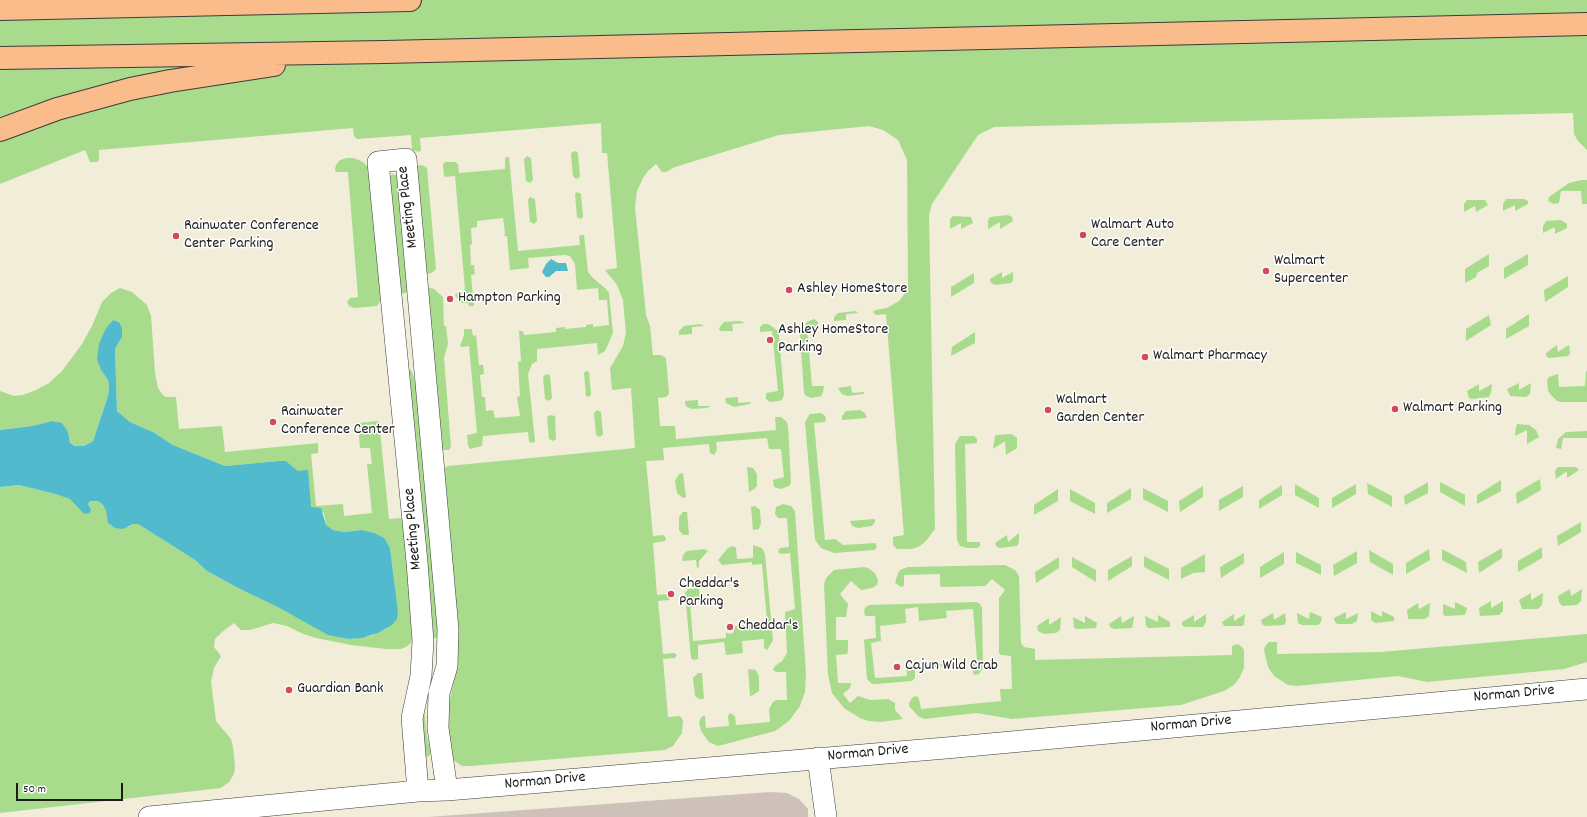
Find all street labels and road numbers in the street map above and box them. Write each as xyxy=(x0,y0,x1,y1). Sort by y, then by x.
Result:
street label: Meeting Place xyxy=(394,165,424,249)
street label: Meeting Place xyxy=(401,487,427,571)
street label: Norman Drive xyxy=(1473,682,1555,708)
street label: Norman Drive xyxy=(1150,712,1232,738)
street label: Norman Drive xyxy=(827,741,909,767)
street label: Norman Drive xyxy=(504,769,586,795)

